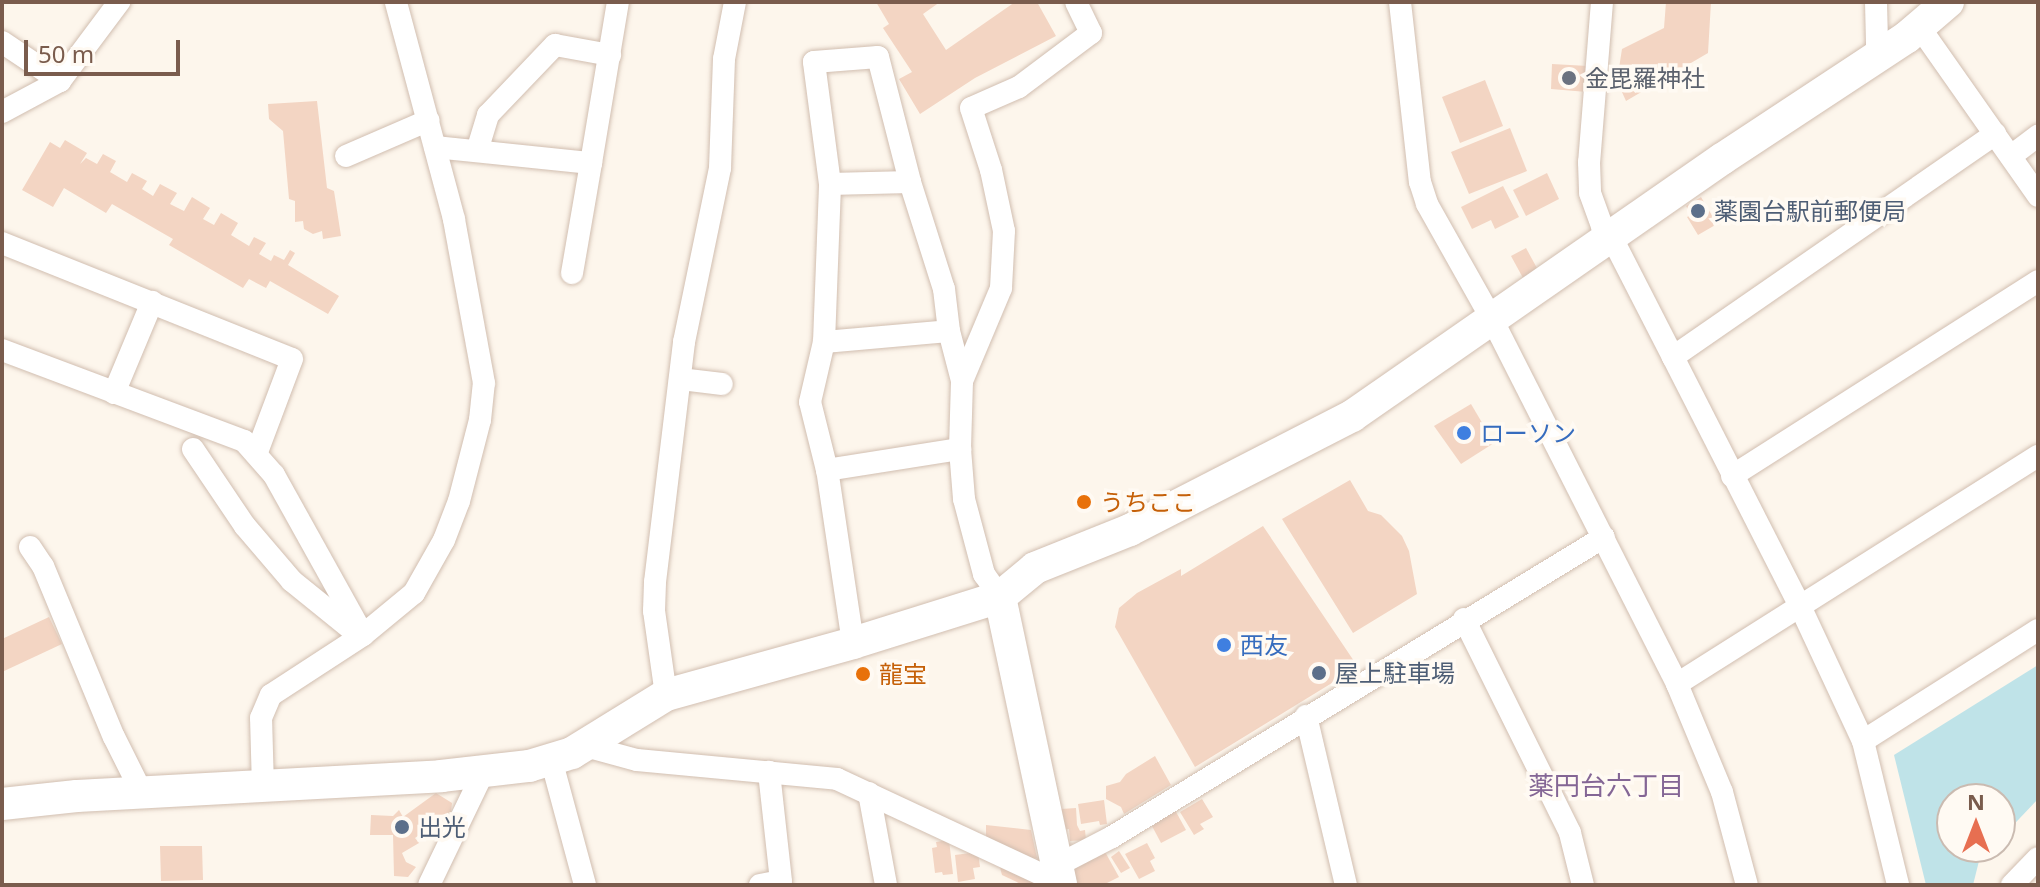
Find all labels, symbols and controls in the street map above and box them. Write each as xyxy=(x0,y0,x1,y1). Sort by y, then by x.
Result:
scale bar xyxy=(28,24,184,74)
text: 50 m xyxy=(38,37,94,70)
place label: 金毘羅神社 xyxy=(1585,64,1705,92)
marker: 金毘羅神社 xyxy=(1560,69,1578,87)
place label: 薬園台駅前郵便局 xyxy=(1714,197,1906,225)
marker: 薬園台駅前郵便局 xyxy=(1689,202,1707,220)
place label: ローソン xyxy=(1480,419,1576,447)
marker: ローソン xyxy=(1455,424,1473,442)
place label: うちここ xyxy=(1100,488,1196,516)
marker: うちここ xyxy=(1075,493,1093,511)
place label: 西友 xyxy=(1240,631,1288,659)
marker: 西友 xyxy=(1215,636,1233,654)
place label: 屋上駐車場 xyxy=(1335,659,1455,687)
place label: 龍宝 xyxy=(879,660,927,688)
marker: 屋上駐車場 xyxy=(1310,664,1328,682)
marker: 龍宝 xyxy=(854,665,872,683)
district label: 薬円台六丁目 xyxy=(1528,770,1684,802)
north arrow xyxy=(1936,783,2016,863)
text: N xyxy=(1967,786,1985,816)
place label: 出光 xyxy=(418,813,466,841)
marker: 出光 xyxy=(393,818,411,836)

